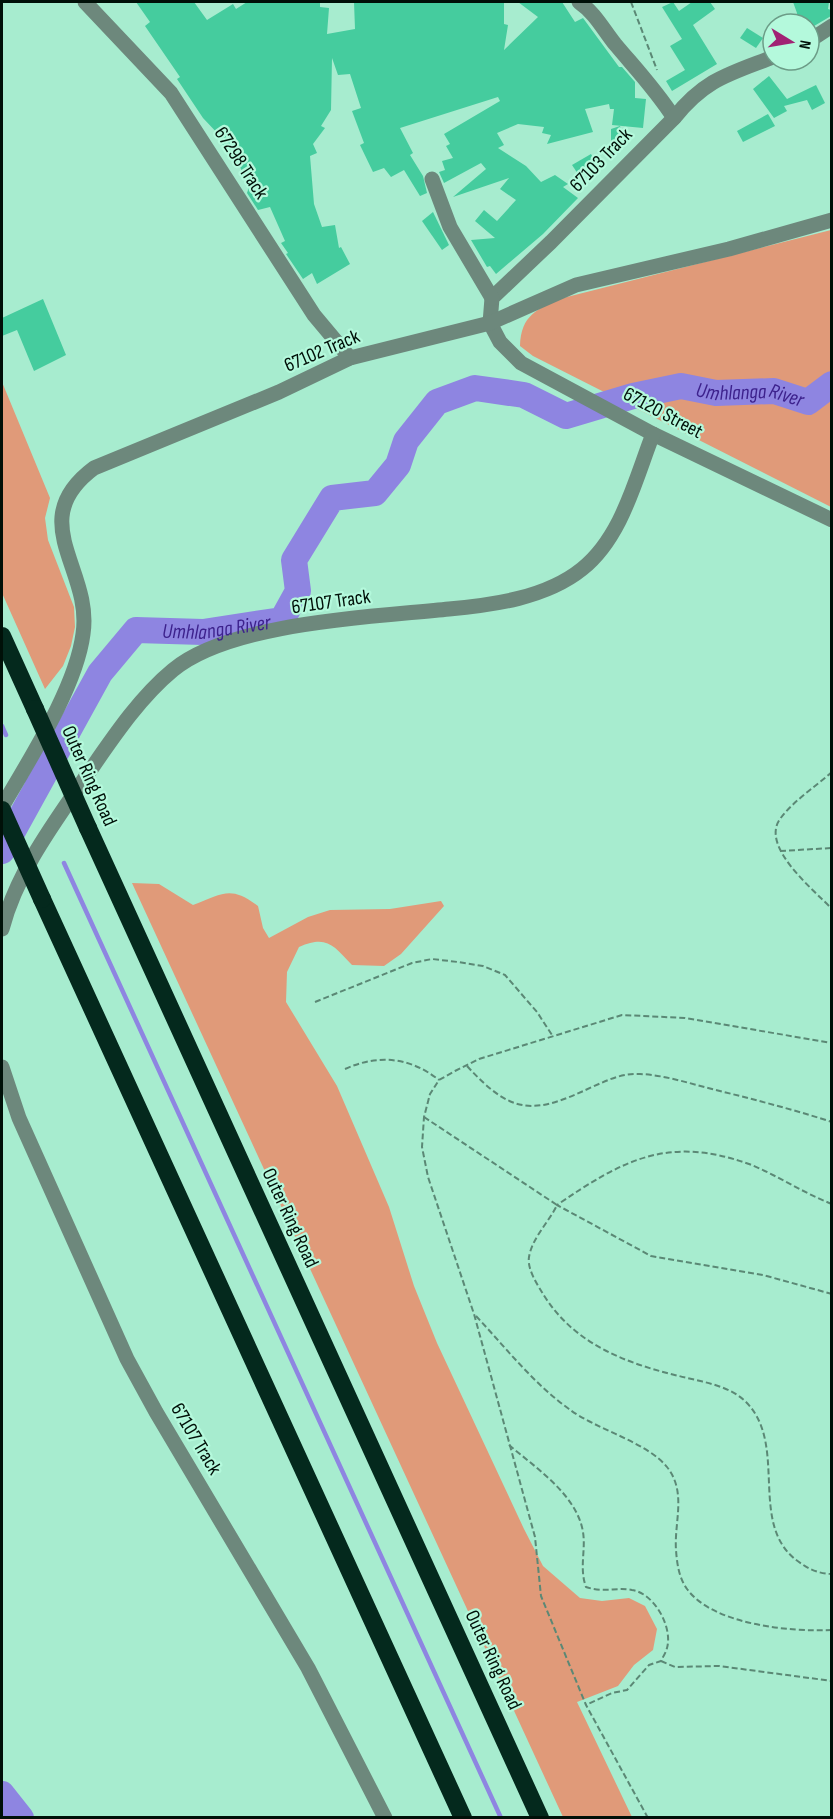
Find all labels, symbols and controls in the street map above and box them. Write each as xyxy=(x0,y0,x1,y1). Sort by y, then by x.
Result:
north arrow xyxy=(761,12,821,72)
text: N xyxy=(794,39,814,51)
street label: 67298 Track xyxy=(209,122,273,204)
street label: 67103 Track xyxy=(565,123,638,197)
street label: 67102 Track xyxy=(281,324,364,378)
water label: Umhlanga River xyxy=(694,377,808,413)
street label: 67120 Street xyxy=(619,382,707,444)
street label: 67107 Track xyxy=(290,585,372,619)
water label: Umhlanga River xyxy=(162,609,273,645)
street label: Outer Ring Road xyxy=(56,722,122,830)
street label: Outer Ring Road xyxy=(256,1164,324,1272)
street label: 67107 Track xyxy=(165,1399,227,1479)
street label: Outer Ring Road xyxy=(459,1606,527,1714)

